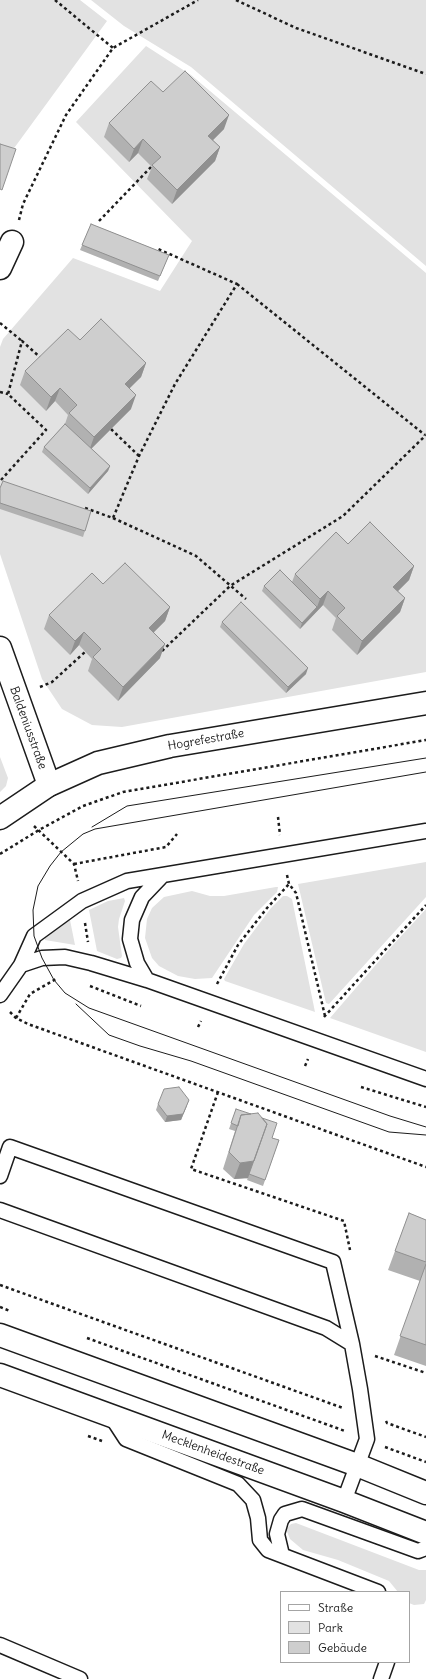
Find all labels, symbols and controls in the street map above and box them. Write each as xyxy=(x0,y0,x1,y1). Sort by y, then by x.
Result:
street label: Baldeniusstraße xyxy=(6,685,50,771)
street label: Hogrefestraße xyxy=(167,726,245,754)
street label: Mecklenheidestraße xyxy=(160,1428,266,1478)
legend xyxy=(280,1591,410,1663)
text: Straße xyxy=(318,1600,353,1615)
text: Park xyxy=(318,1620,343,1635)
text: Gebäude xyxy=(318,1640,367,1655)

